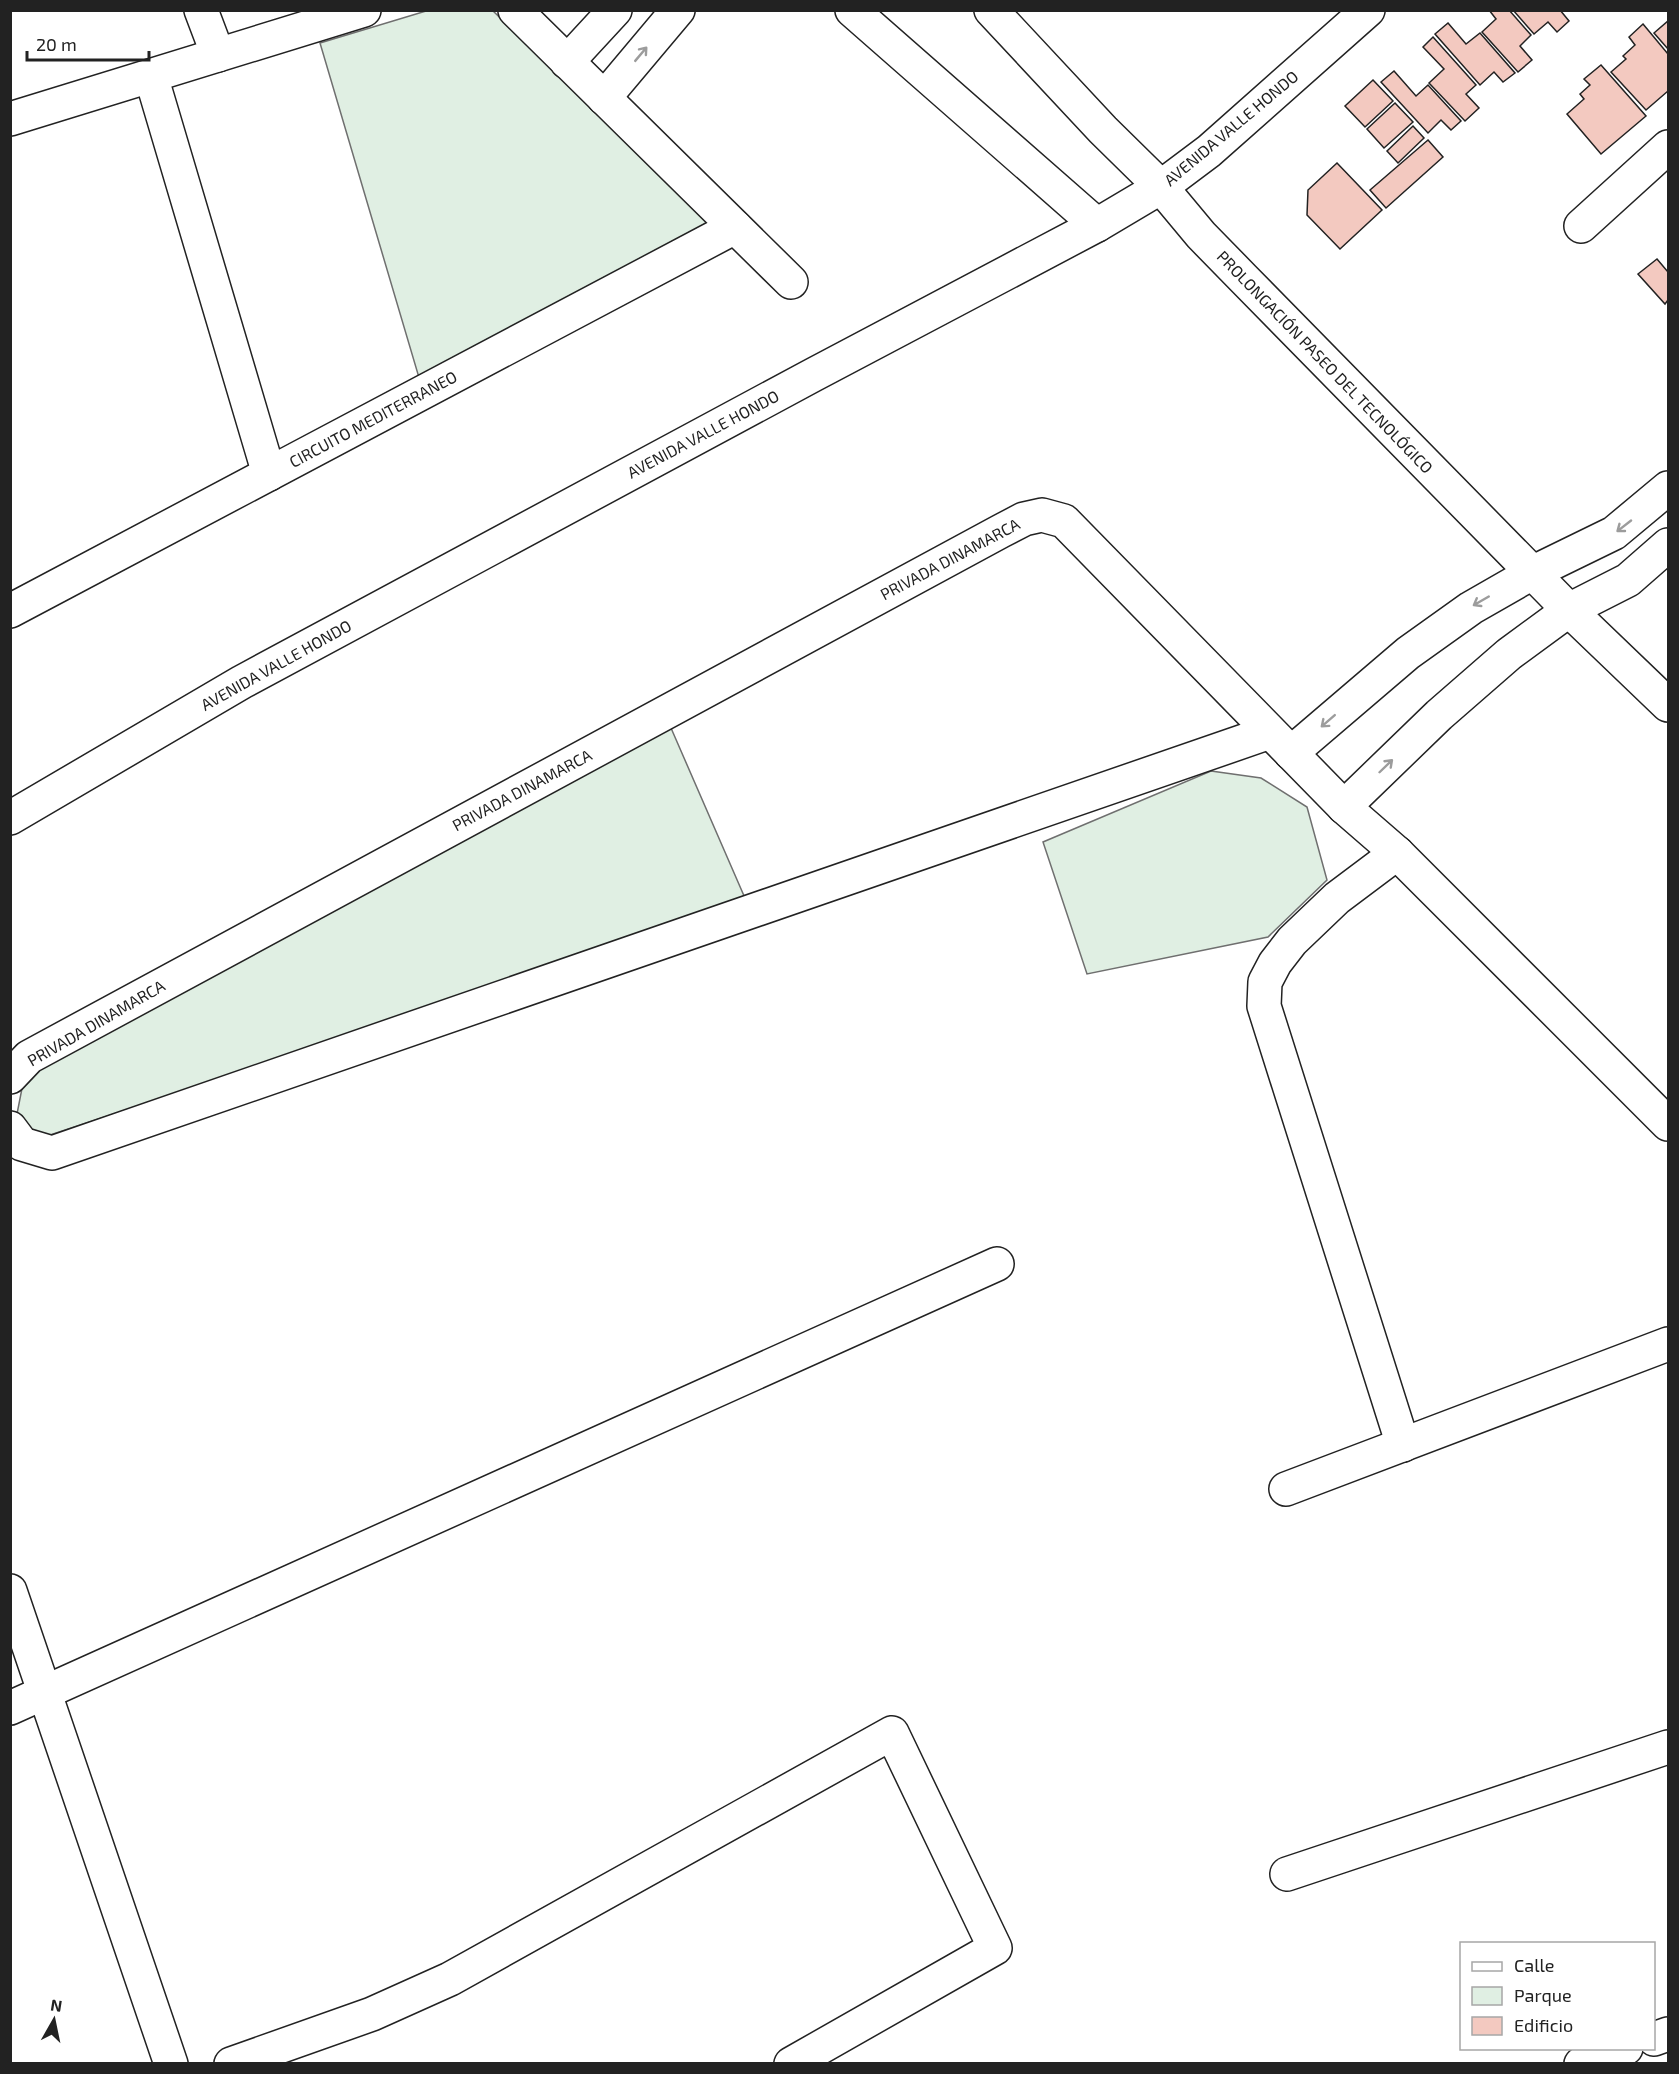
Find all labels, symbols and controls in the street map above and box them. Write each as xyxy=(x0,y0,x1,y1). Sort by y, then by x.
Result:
scale bar xyxy=(27,24,148,62)
text: 20 m xyxy=(36,33,77,55)
one-way arrow xyxy=(634,47,648,62)
street label: AVENIDA VALLE HONDO xyxy=(1160,66,1302,189)
street label: PROLONGACIÓN PASEO DEL TECNOLÓGICO xyxy=(1214,246,1437,477)
street label: CIRCUITO MEDITERRANEO xyxy=(286,366,460,471)
street label: AVENIDA VALLE HONDO xyxy=(624,386,782,482)
street label: PRIVADA DINAMARCA xyxy=(877,514,1023,603)
one-way arrow xyxy=(1616,519,1632,532)
one-way arrow xyxy=(1473,596,1490,608)
street label: AVENIDA VALLE HONDO xyxy=(197,615,354,714)
one-way arrow xyxy=(1320,714,1335,728)
street label: PRIVADA DINAMARCA xyxy=(449,745,595,834)
one-way arrow xyxy=(1379,759,1394,774)
street label: PRIVADA DINAMARCA xyxy=(24,975,168,1070)
legend xyxy=(1460,1942,1655,2050)
text: Calle xyxy=(1514,1954,1555,1976)
text: Parque xyxy=(1514,1984,1572,2006)
north arrow xyxy=(24,1990,84,2050)
text: N xyxy=(49,1994,64,2015)
text: Edificio xyxy=(1514,2014,1573,2036)

